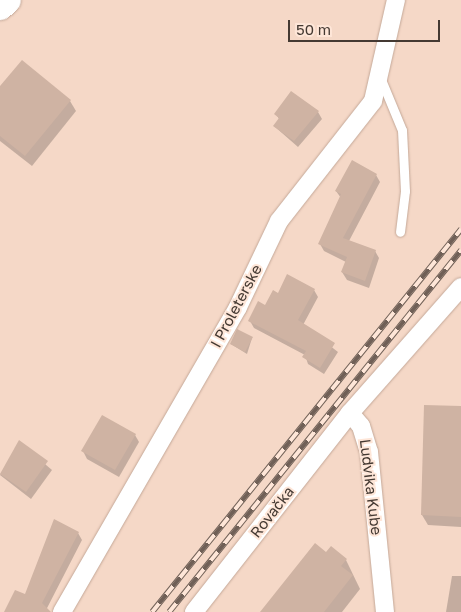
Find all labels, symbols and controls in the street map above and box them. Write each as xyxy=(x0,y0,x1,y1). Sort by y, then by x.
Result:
scale bar xyxy=(291,10,444,42)
text: 50 m xyxy=(296,20,331,38)
street label: I Proleterske xyxy=(207,261,265,351)
street label: Ludvika Kube xyxy=(356,438,386,536)
street label: Rovačka xyxy=(246,483,298,541)

